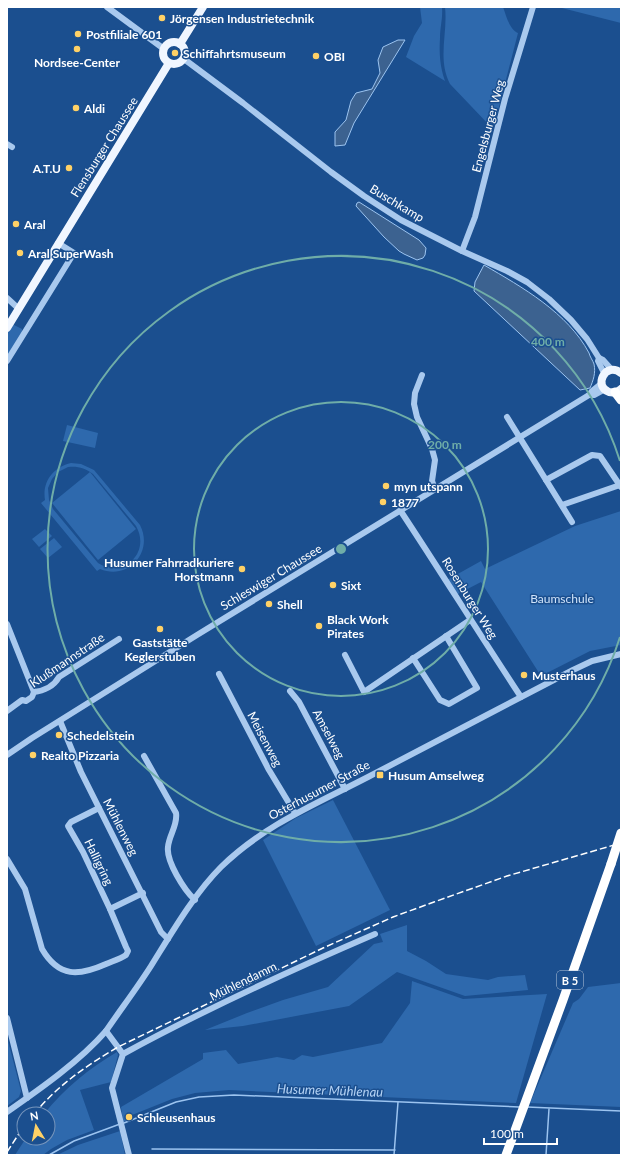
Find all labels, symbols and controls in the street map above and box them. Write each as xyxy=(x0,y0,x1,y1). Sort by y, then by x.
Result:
place label: Jörgensen Industrietechnik xyxy=(170,11,315,26)
marker: Jörgensen Industrietechnik xyxy=(157,13,167,23)
place label: Postfiliale 601 xyxy=(86,27,162,42)
marker: Postfiliale 601 xyxy=(73,29,83,39)
marker: Nordsee-Center xyxy=(72,44,82,54)
place label: Schiffahrtsmuseum xyxy=(183,46,286,61)
marker: Schiffahrtsmuseum xyxy=(170,48,180,58)
place label: OBI xyxy=(324,49,345,64)
marker: OBI xyxy=(311,51,321,61)
place label: Nordsee-Center xyxy=(34,55,120,70)
street label: Engelsburger Weg xyxy=(468,78,508,174)
street label: Flensburger Chaussee xyxy=(67,94,141,200)
place label: Aldi xyxy=(83,101,105,116)
marker: Aldi xyxy=(71,103,81,113)
place label: A.T.U xyxy=(32,161,61,176)
marker: A.T.U xyxy=(64,163,74,173)
street label: Buschkamp xyxy=(367,181,427,225)
place label: Aral xyxy=(23,217,46,232)
marker: Aral xyxy=(11,219,21,229)
place label: Aral SuperWash xyxy=(27,246,114,261)
marker: Aral SuperWash xyxy=(15,248,25,258)
text: 400 m xyxy=(531,334,565,349)
text: 200 m xyxy=(428,437,462,452)
place label: myn utspann xyxy=(394,479,463,494)
marker: myn utspann xyxy=(381,481,391,491)
place label: 1877 xyxy=(391,495,419,510)
marker: 1877 xyxy=(378,497,388,507)
street label: Schleswiger Chaussee xyxy=(218,541,324,613)
centre of rings xyxy=(334,542,348,556)
street label: Rosenburger Weg xyxy=(439,554,501,642)
place label: Husumer Fahrradkuriere Horstmann xyxy=(104,555,235,584)
marker: Husumer Fahrradkuriere Horstmann xyxy=(237,564,247,574)
place label: Sixt xyxy=(341,578,362,593)
marker: Sixt xyxy=(328,580,338,590)
park label: Baumschule xyxy=(530,591,594,606)
place label: Shell xyxy=(277,597,303,612)
marker: Shell xyxy=(264,599,274,609)
place label: Black Work Pirates xyxy=(327,612,389,641)
marker: Black Work Pirates xyxy=(314,621,324,631)
marker: Gaststätte Keglerstuben xyxy=(155,624,165,634)
street label: Klußmannstraße xyxy=(27,630,107,690)
place label: Gaststätte Keglerstuben xyxy=(125,635,196,664)
place label: Musterhaus xyxy=(532,668,595,683)
marker: Musterhaus xyxy=(519,670,529,680)
street label: Amselweg xyxy=(310,707,348,761)
street label: Meisenweg xyxy=(244,709,286,769)
place label: Schedelstein xyxy=(67,728,135,743)
marker: Schedelstein xyxy=(54,730,64,740)
place label: Realto Pizzaria xyxy=(41,748,119,763)
marker: Realto Pizzaria xyxy=(28,750,38,760)
street label: Osterhusumer Straße xyxy=(266,757,372,823)
place label: Husum Amselweg xyxy=(388,768,484,783)
marker: Husum Amselweg xyxy=(375,770,385,780)
street label: Mühlenweg xyxy=(100,796,142,858)
street label: Halligring xyxy=(81,836,117,888)
street label: Mühlendamm xyxy=(207,958,279,1004)
road number: B 5 xyxy=(557,971,583,989)
water label: Husumer Mühlenau xyxy=(277,1080,383,1100)
north arrow xyxy=(16,1106,56,1146)
text: N xyxy=(29,1109,39,1123)
place label: Schleusenhaus xyxy=(137,1110,216,1125)
marker: Schleusenhaus xyxy=(124,1112,134,1122)
scale bar xyxy=(484,1120,557,1146)
text: 100 m xyxy=(490,1126,524,1141)

